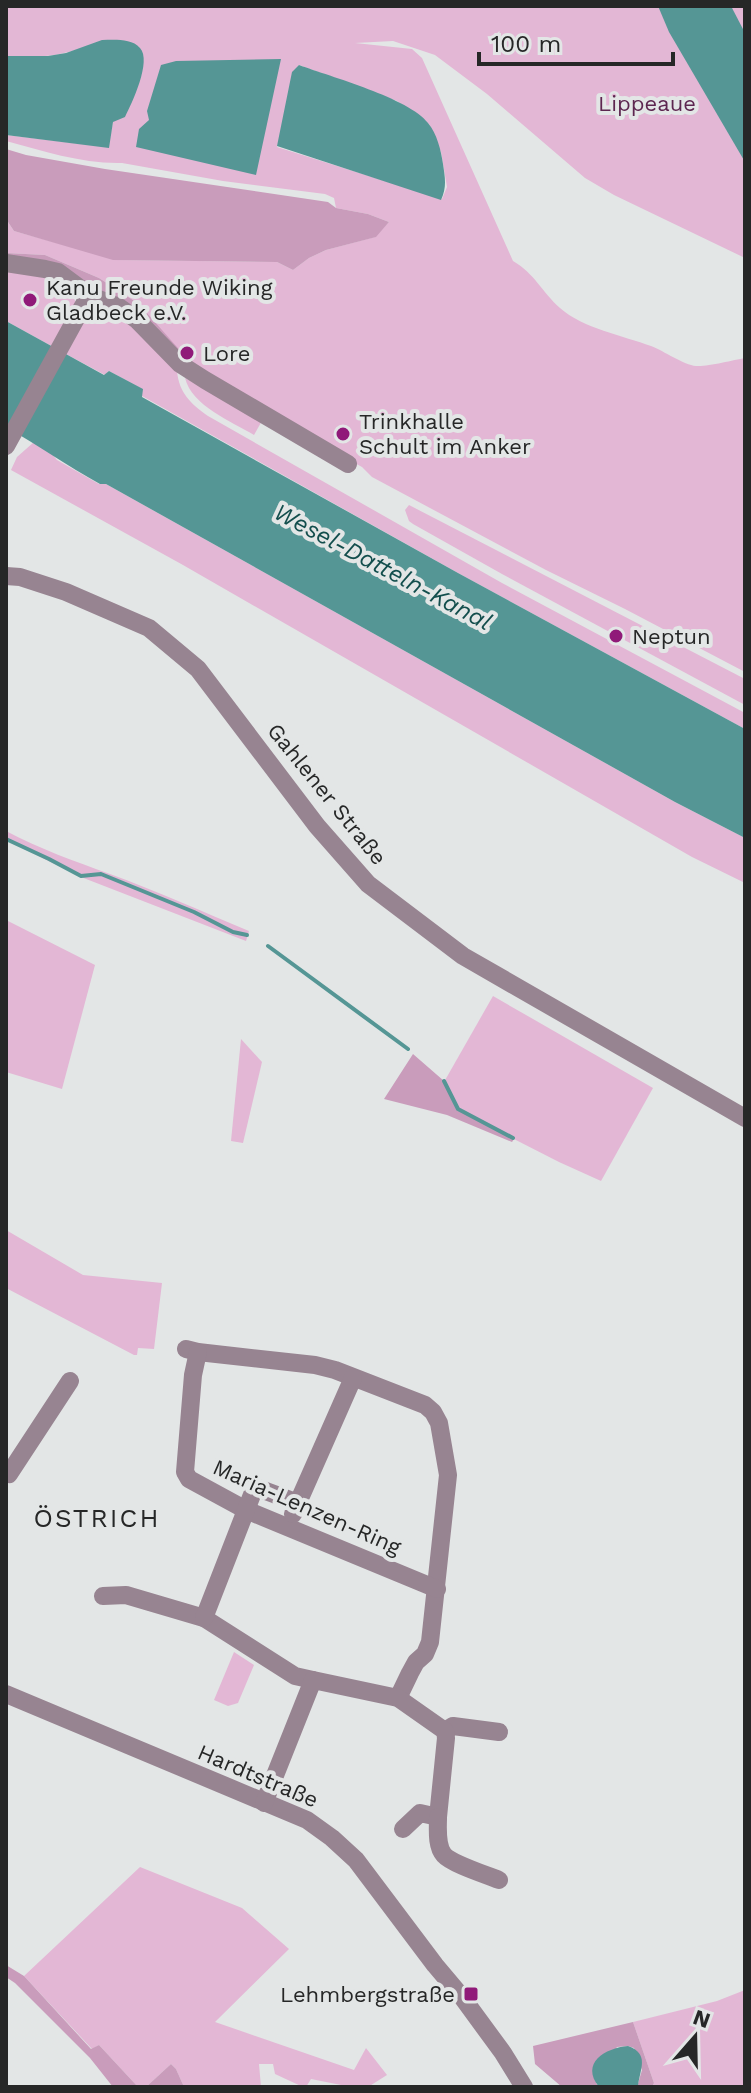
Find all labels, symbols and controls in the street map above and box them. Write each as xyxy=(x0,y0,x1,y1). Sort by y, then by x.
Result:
scale bar xyxy=(479,16,673,66)
text: 100 m xyxy=(491,30,561,58)
park label: Lippeaue xyxy=(598,91,696,116)
place label: Kanu Freunde Wiking Gladbeck e.V. xyxy=(46,275,273,325)
marker: Kanu Freunde Wiking Gladbeck e.V. xyxy=(21,291,39,309)
place label: Lore xyxy=(203,341,250,366)
marker: Lore xyxy=(178,344,196,362)
place label: Trinkhalle Schult im Anker xyxy=(359,409,531,459)
marker: Trinkhalle Schult im Anker xyxy=(334,425,352,443)
water label: Wesel-Datteln-Kanal xyxy=(269,498,497,636)
place label: Neptun xyxy=(632,624,711,649)
marker: Neptun xyxy=(607,627,625,645)
street label: Gahlener Straße xyxy=(262,718,392,870)
street label: Maria-Lenzen-Ring xyxy=(209,1454,405,1560)
district label: ÖSTRICH xyxy=(34,1503,160,1533)
street label: Hardtstraße xyxy=(194,1739,322,1813)
place label: Lehmbergstraße xyxy=(280,1982,455,2007)
marker: Lehmbergstraße xyxy=(462,1985,480,2003)
north arrow xyxy=(655,1997,735,2077)
text: N xyxy=(690,2004,714,2033)

